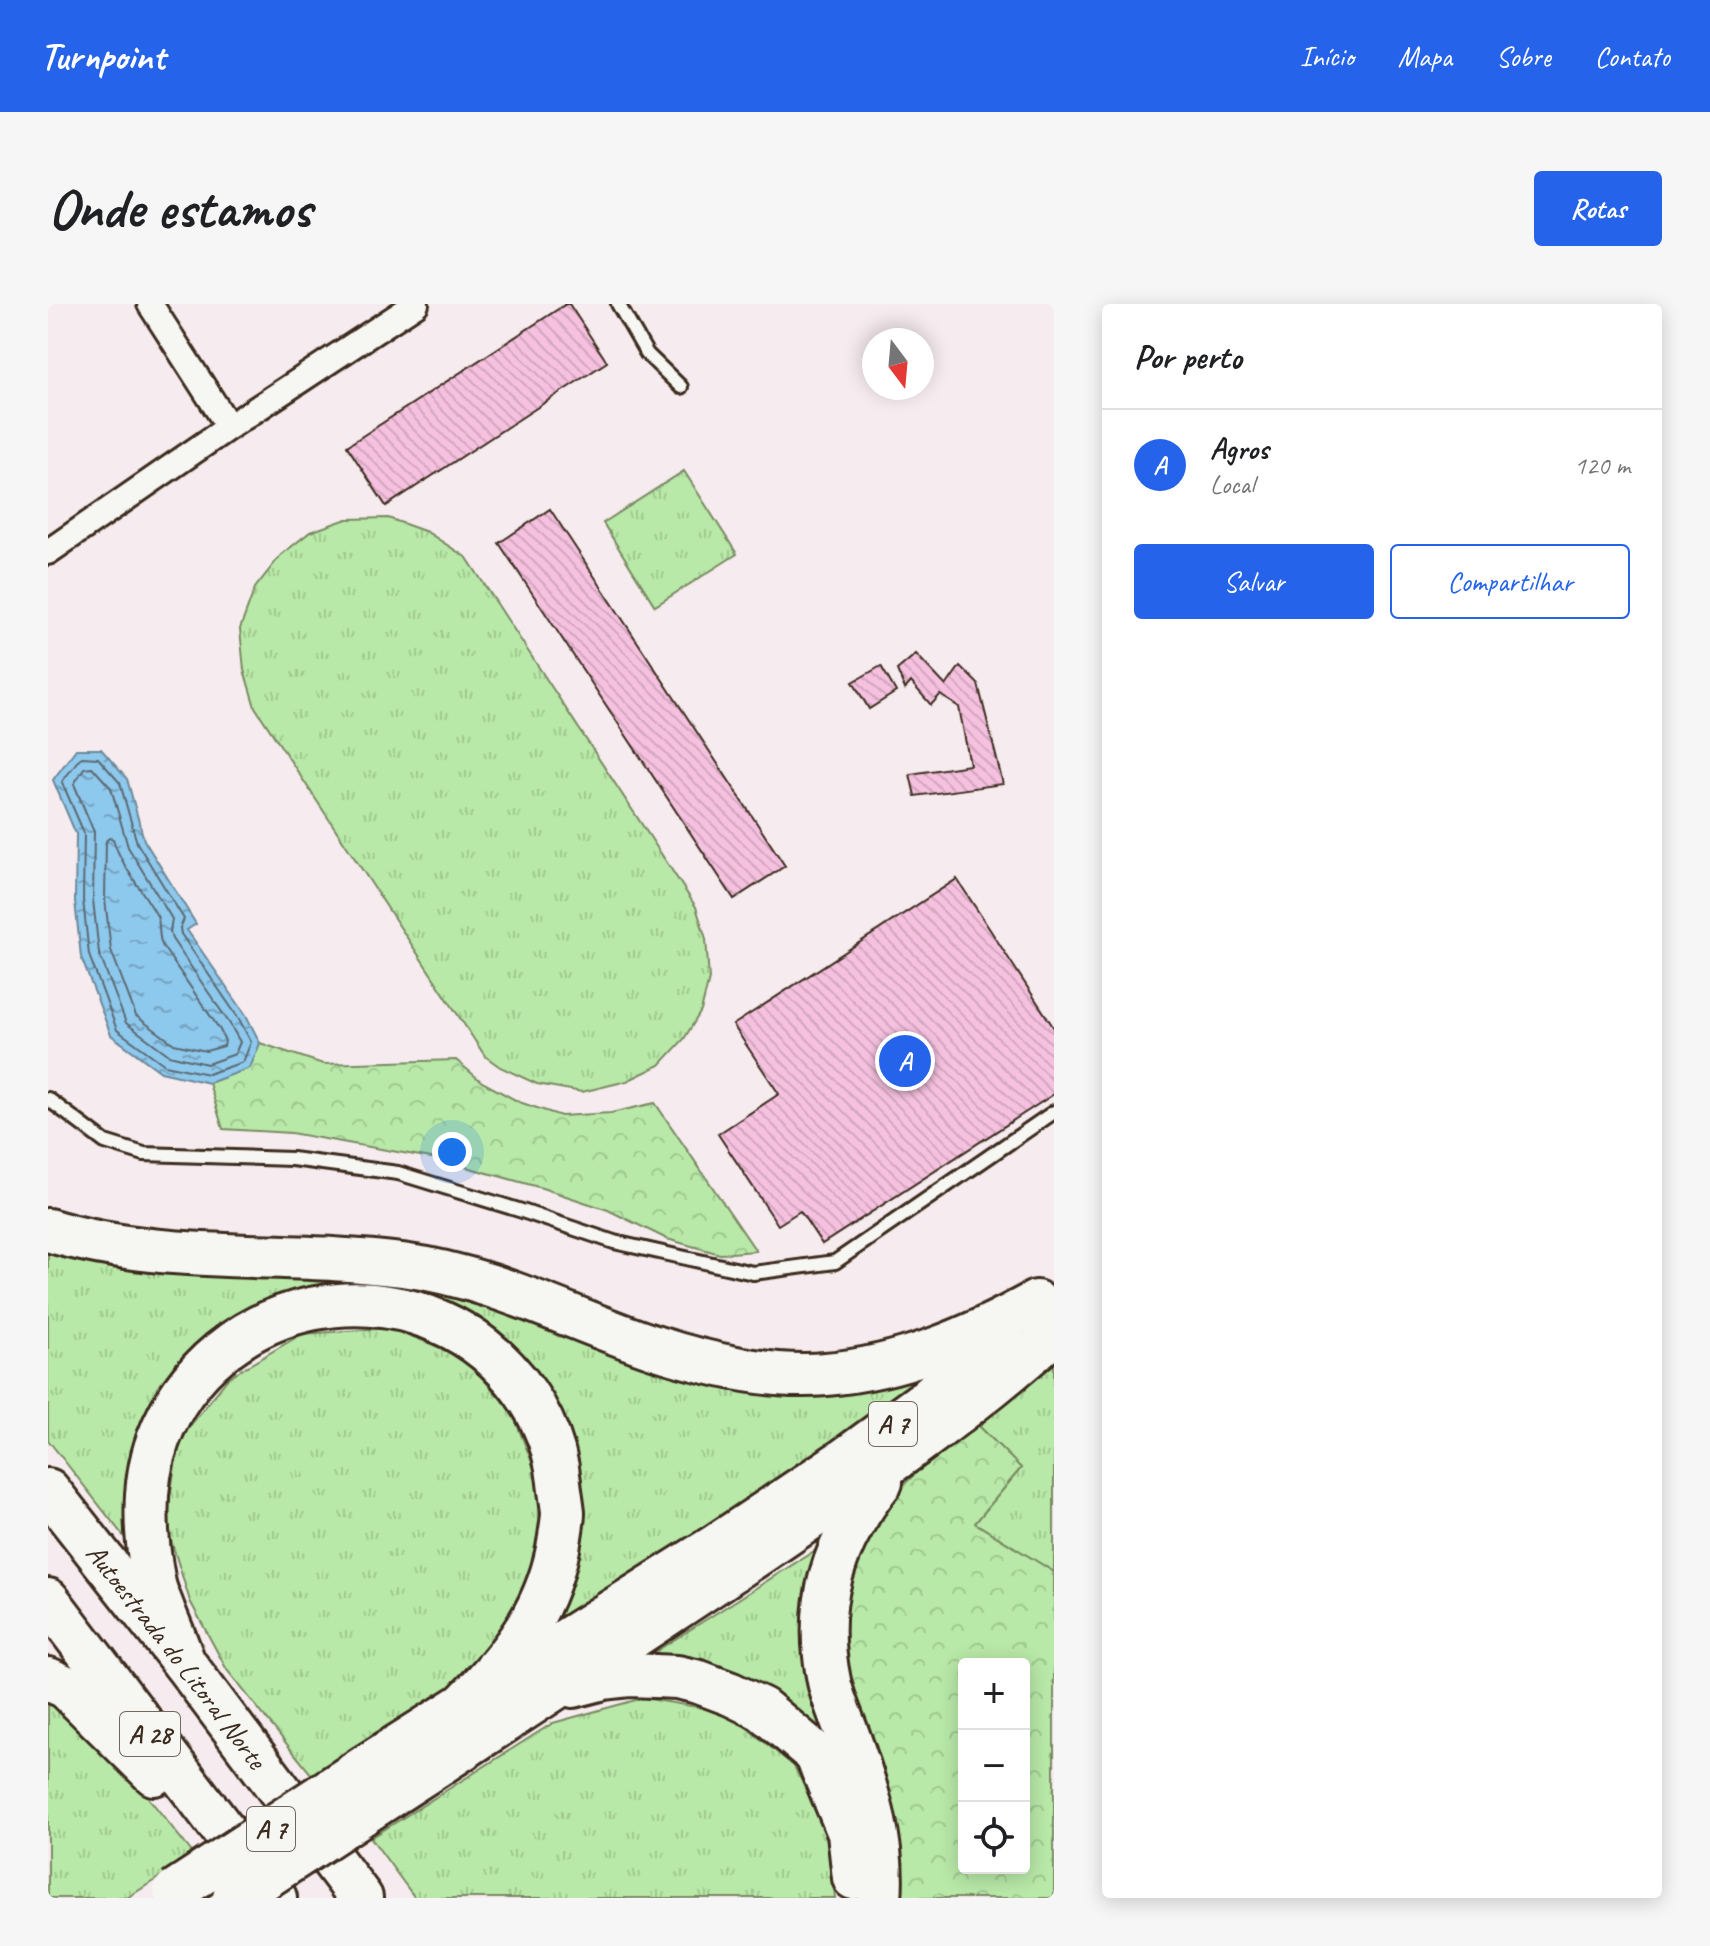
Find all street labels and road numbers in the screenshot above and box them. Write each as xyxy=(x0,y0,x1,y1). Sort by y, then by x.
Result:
road number: A 7 xyxy=(869,1402,917,1446)
street label: Autoestrada do Litoral Norte xyxy=(79,1536,275,1777)
road number: A 28 xyxy=(120,1712,180,1756)
road number: A 7 xyxy=(247,1807,295,1851)

